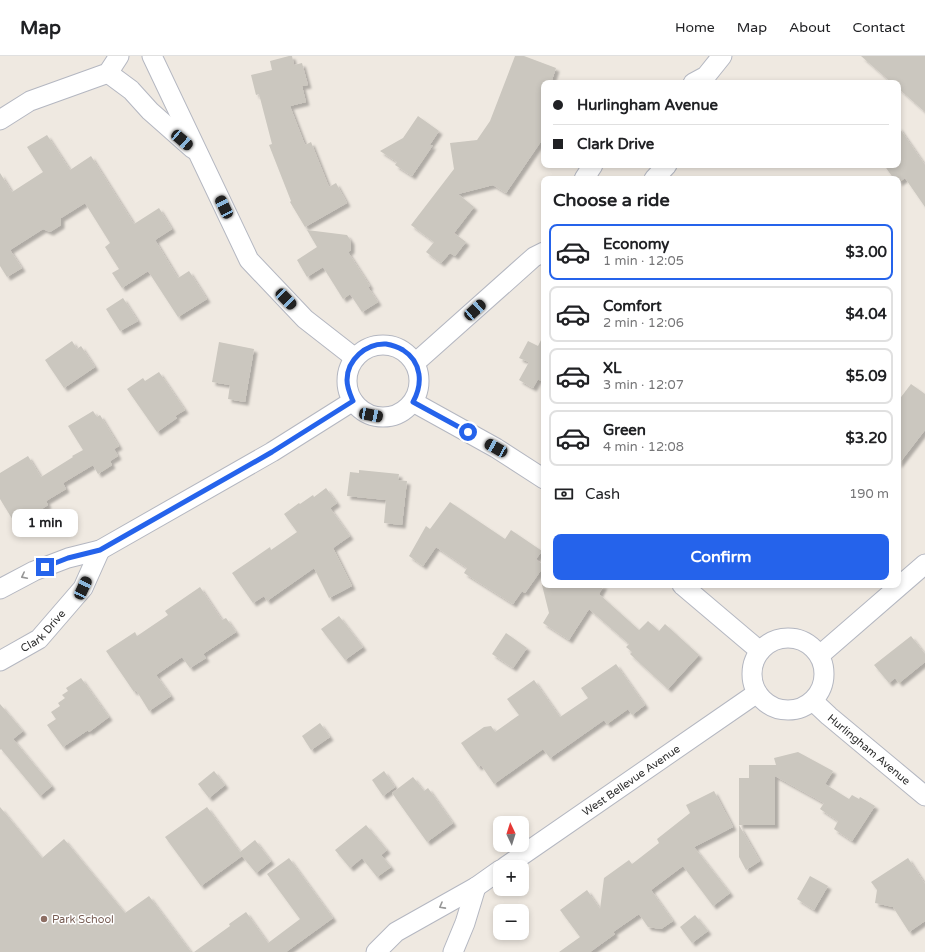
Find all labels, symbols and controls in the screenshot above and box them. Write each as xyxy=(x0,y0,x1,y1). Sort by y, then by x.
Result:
text: Map xyxy=(20,17,61,39)
text: Home xyxy=(675,19,715,36)
text: Map xyxy=(737,19,767,36)
text: About xyxy=(789,19,831,36)
text: Contact xyxy=(853,19,905,36)
text: Hurlingham Avenue xyxy=(577,96,718,114)
car xyxy=(169,128,195,152)
text: Clark Drive xyxy=(577,135,654,153)
text: Choose a ride xyxy=(553,189,670,211)
car xyxy=(213,194,235,220)
icon: car xyxy=(555,234,591,270)
text: Economy xyxy=(603,235,669,253)
text: $3.00 xyxy=(846,243,887,261)
text: 1 min · 12:05 xyxy=(603,253,684,269)
car xyxy=(273,286,299,312)
icon: car xyxy=(555,296,591,332)
text: Comfort xyxy=(603,297,662,315)
car xyxy=(462,298,488,322)
text: $4.04 xyxy=(846,305,887,323)
text: 2 min · 12:06 xyxy=(603,315,684,331)
icon: car xyxy=(555,358,591,394)
text: XL xyxy=(603,359,622,377)
text: $5.09 xyxy=(846,367,887,385)
text: 3 min · 12:07 xyxy=(603,377,684,393)
car xyxy=(358,407,384,423)
icon: car xyxy=(555,420,591,456)
text: Green xyxy=(603,421,646,439)
route start xyxy=(459,423,477,441)
text: $3.20 xyxy=(846,429,887,447)
car xyxy=(483,437,509,459)
text: 4 min · 12:08 xyxy=(603,439,684,455)
icon: cash xyxy=(553,483,575,505)
text: Cash xyxy=(585,485,620,503)
text: 190 m xyxy=(849,486,889,502)
callout: 1 min xyxy=(12,509,78,537)
text: 1 min xyxy=(28,515,62,531)
button: Confirm xyxy=(553,534,889,580)
route end xyxy=(36,558,54,576)
one-way arrow xyxy=(20,571,28,579)
car xyxy=(72,575,94,601)
street label: Clark Drive xyxy=(18,607,68,655)
street label: Hurlingham Avenue xyxy=(825,712,913,788)
street label: West Bellevue Avenue xyxy=(580,742,683,819)
north arrow xyxy=(493,816,529,852)
map controls xyxy=(493,816,529,940)
button: + xyxy=(493,860,529,896)
one-way arrow xyxy=(439,902,446,909)
button: − xyxy=(493,904,529,940)
place label: Park School xyxy=(52,913,114,926)
marker: Park School xyxy=(39,914,49,924)

